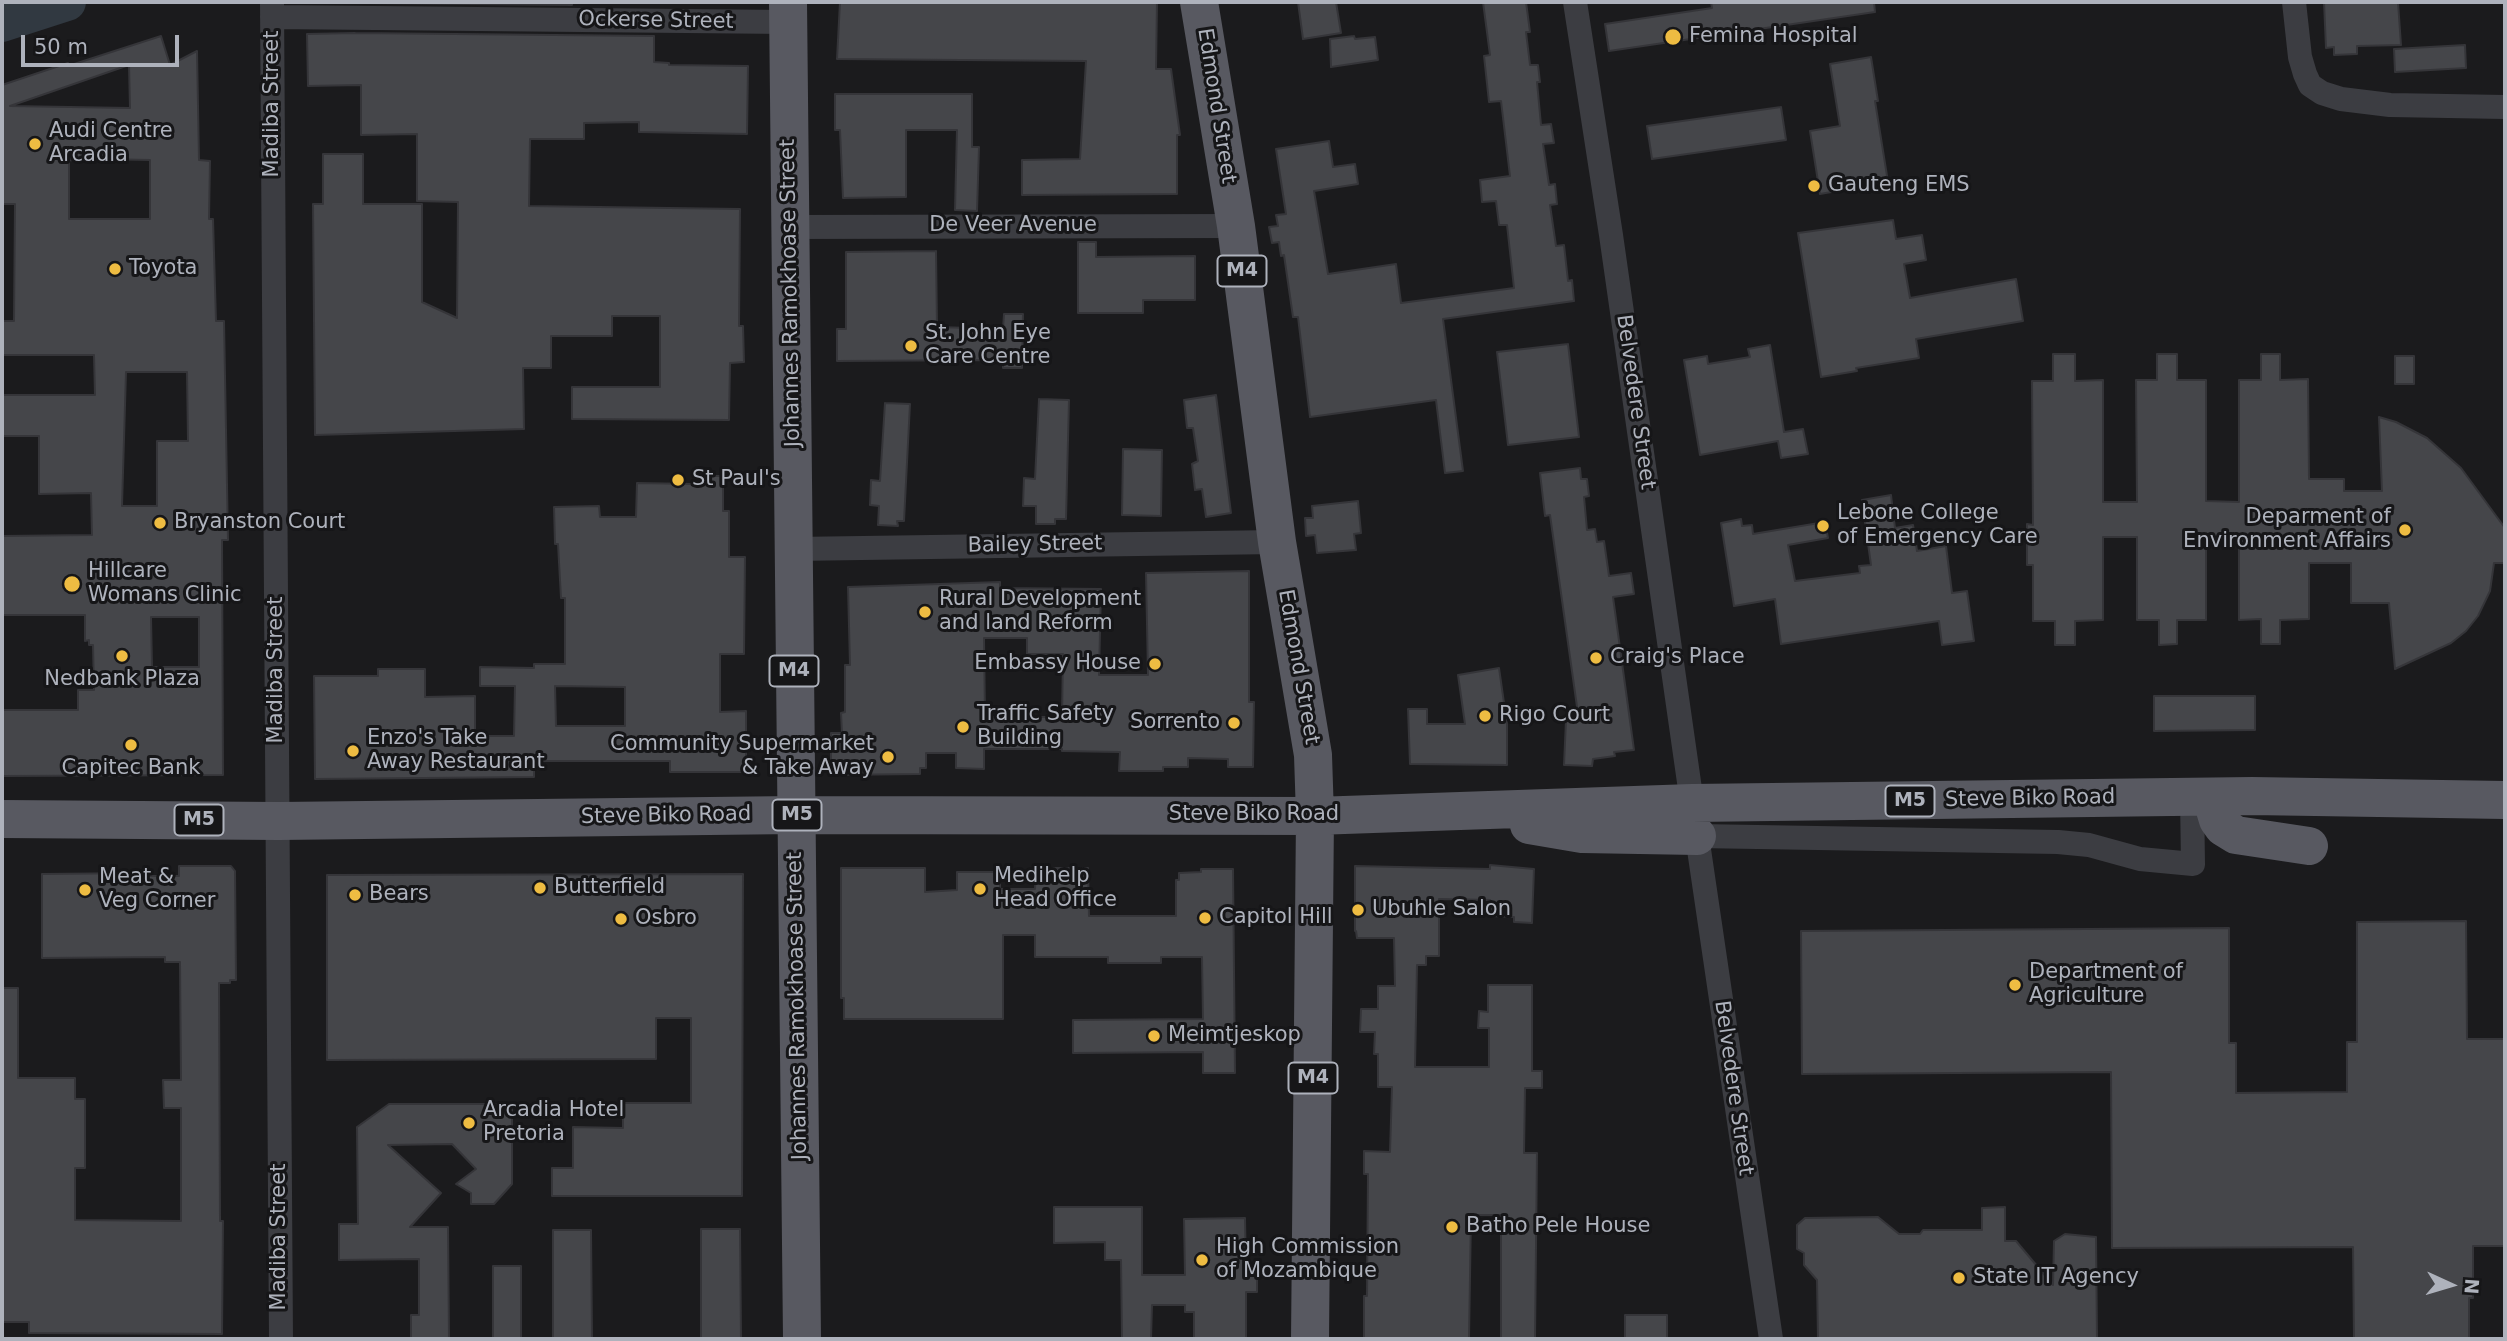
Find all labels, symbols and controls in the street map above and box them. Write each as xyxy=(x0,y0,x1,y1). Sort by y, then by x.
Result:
street label: Ockerse Street xyxy=(578,7,734,35)
scale bar xyxy=(24,21,182,65)
place label: Femina Hospital xyxy=(1689,24,1858,50)
street label: Edmond Street xyxy=(1191,26,1241,186)
marker: Femina Hospital xyxy=(1663,27,1683,47)
street label: Madiba Street xyxy=(260,31,286,177)
text: 50 m xyxy=(34,35,88,59)
place label: Audi Centre Arcadia xyxy=(49,119,173,169)
marker: Audi Centre Arcadia xyxy=(27,136,43,152)
street label: Johannes Ramokhoase Street xyxy=(776,139,806,447)
place label: Gauteng EMS xyxy=(1828,173,1970,199)
marker: Gauteng EMS xyxy=(1806,178,1822,194)
street label: De Veer Avenue xyxy=(929,213,1097,239)
place label: Toyota xyxy=(129,256,197,282)
road number: M4 xyxy=(1218,256,1266,286)
marker: Toyota xyxy=(107,261,123,277)
street label: Belvedere Street xyxy=(1610,313,1660,491)
place label: St. John Eye Care Centre xyxy=(925,321,1051,371)
marker: St. John Eye Care Centre xyxy=(903,338,919,354)
place label: St Paul's xyxy=(692,467,781,493)
marker: St Paul's xyxy=(670,472,686,488)
place label: Lebone College of Emergency Care xyxy=(1837,501,2038,551)
place label: Deparment of Environment Affairs xyxy=(2183,505,2391,555)
place label: Bryanston Court xyxy=(174,510,345,536)
marker: Bryanston Court xyxy=(152,515,168,531)
marker: Lebone College of Emergency Care xyxy=(1815,518,1831,534)
marker: Deparment of Environment Affairs xyxy=(2397,522,2413,538)
street label: Bailey Street xyxy=(967,531,1103,559)
place label: Hillcare Womans Clinic xyxy=(88,559,242,609)
marker: Hillcare Womans Clinic xyxy=(62,574,82,594)
place label: Rural Development and land Reform xyxy=(939,587,1141,637)
street label: Edmond Street xyxy=(1272,587,1324,747)
street label: Madiba Street xyxy=(264,597,290,743)
marker: Rural Development and land Reform xyxy=(917,604,933,620)
place label: Craig's Place xyxy=(1610,645,1745,671)
marker: Nedbank Plaza xyxy=(114,648,130,664)
marker: Craig's Place xyxy=(1588,650,1604,666)
place label: Embassy House xyxy=(974,651,1141,677)
road number: M4 xyxy=(770,656,818,686)
marker: Embassy House xyxy=(1147,656,1163,672)
place label: Nedbank Plaza xyxy=(44,667,200,693)
place label: Traffic Safety Building xyxy=(977,702,1114,752)
place label: Rigo Court xyxy=(1499,703,1610,729)
marker: Rigo Court xyxy=(1477,708,1493,724)
place label: Sorrento xyxy=(1130,710,1220,736)
marker: Sorrento xyxy=(1226,715,1242,731)
marker: Traffic Safety Building xyxy=(955,719,971,735)
place label: Enzo's Take Away Restaurant xyxy=(367,726,545,776)
place label: Community Supermarket & Take Away xyxy=(610,732,874,782)
marker: Capitec Bank xyxy=(123,737,139,753)
marker: Enzo's Take Away Restaurant xyxy=(345,743,361,759)
marker: Community Supermarket & Take Away xyxy=(880,749,896,765)
place label: Capitec Bank xyxy=(62,756,200,782)
street label: Steve Biko Road xyxy=(1945,785,2115,813)
road number: M5 xyxy=(1885,786,1934,816)
road number: M5 xyxy=(772,800,822,830)
street label: Steve Biko Road xyxy=(581,802,751,830)
street label: Steve Biko Road xyxy=(1169,802,1339,828)
road number: M5 xyxy=(174,804,224,835)
street label: Johannes Ramokhoase Street xyxy=(783,852,813,1160)
place label: Medihelp Head Office xyxy=(994,864,1117,914)
place label: Meat & Veg Corner xyxy=(99,865,215,915)
place label: Butterfield xyxy=(554,875,665,901)
marker: Butterfield xyxy=(532,880,548,896)
marker: Medihelp Head Office xyxy=(972,881,988,897)
marker: Meat & Veg Corner xyxy=(77,882,93,898)
place label: Bears xyxy=(369,882,429,908)
marker: Bears xyxy=(347,887,363,903)
place label: Ubuhle Salon xyxy=(1372,897,1511,923)
marker: Ubuhle Salon xyxy=(1350,902,1366,918)
place label: Capitol Hill xyxy=(1219,905,1333,931)
place label: Osbro xyxy=(635,906,697,932)
marker: Capitol Hill xyxy=(1197,910,1213,926)
marker: Osbro xyxy=(613,911,629,927)
place label: Department of Agriculture xyxy=(2029,960,2183,1010)
marker: Department of Agriculture xyxy=(2007,977,2023,993)
street label: Belvedere Street xyxy=(1708,999,1758,1177)
place label: Meimtjeskop xyxy=(1168,1023,1301,1049)
marker: Meimtjeskop xyxy=(1146,1028,1162,1044)
road number: M4 xyxy=(1288,1062,1338,1094)
place label: Arcadia Hotel Pretoria xyxy=(483,1098,624,1148)
marker: Arcadia Hotel Pretoria xyxy=(461,1115,477,1131)
street label: Madiba Street xyxy=(267,1164,293,1310)
place label: Batho Pele House xyxy=(1466,1214,1650,1240)
marker: Batho Pele House xyxy=(1444,1219,1460,1235)
place label: High Commission of Mozambique xyxy=(1216,1235,1399,1285)
north arrow xyxy=(2416,1250,2486,1320)
marker: High Commission of Mozambique xyxy=(1194,1252,1210,1268)
place label: State IT Agency xyxy=(1973,1265,2139,1291)
marker: State IT Agency xyxy=(1951,1270,1967,1286)
text: N xyxy=(2460,1278,2483,1295)

